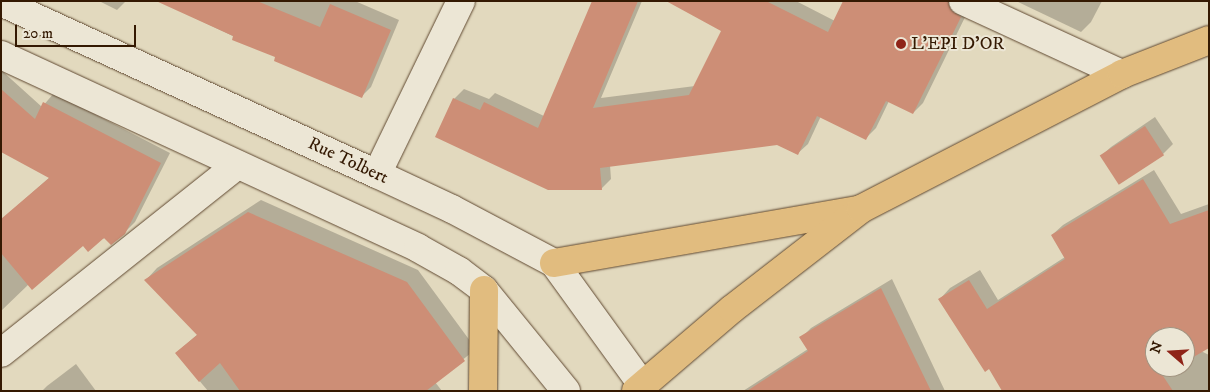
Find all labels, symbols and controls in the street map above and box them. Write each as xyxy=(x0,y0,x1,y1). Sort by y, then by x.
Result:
scale bar xyxy=(18,15,139,47)
text: 20 m xyxy=(23,24,53,43)
place label: L'EPI D'OR xyxy=(911,33,1004,55)
marker: L'EPI D'OR xyxy=(895,38,907,50)
street label: Rue Tolbert xyxy=(304,133,392,189)
north arrow xyxy=(1145,327,1195,377)
text: N xyxy=(1146,339,1167,356)

